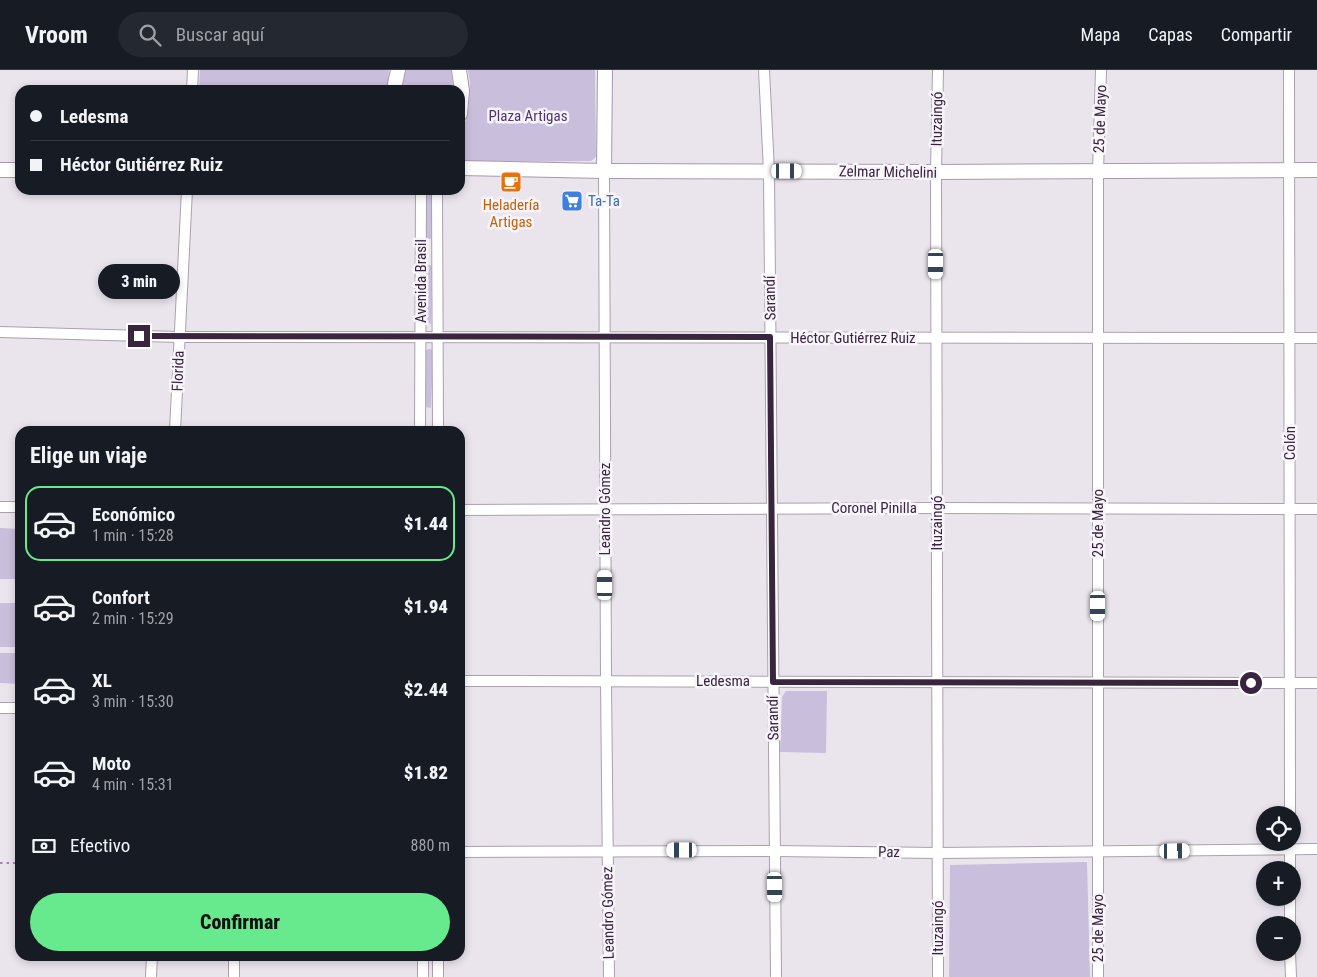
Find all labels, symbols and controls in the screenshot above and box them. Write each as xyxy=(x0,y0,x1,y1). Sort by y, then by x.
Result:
search box xyxy=(118,12,468,57)
text: Vroom xyxy=(25,21,88,49)
icon: search xyxy=(136,21,164,49)
text: Buscar aquí xyxy=(176,23,264,46)
text: Mapa xyxy=(1081,24,1120,45)
text: Capas xyxy=(1148,24,1193,45)
text: Compartir xyxy=(1221,24,1292,45)
street label: 25 de Mayo xyxy=(1090,85,1110,153)
street label: Ituzaingó xyxy=(928,91,946,147)
text: Ledesma xyxy=(60,105,128,128)
park label: Plaza Artigas xyxy=(488,107,568,125)
text: Héctor Gutiérrez Ruiz xyxy=(60,153,223,176)
street label: Zelmar Michelini xyxy=(839,162,937,182)
car xyxy=(772,164,802,179)
cafe icon: Heladería Artigas xyxy=(499,170,523,194)
supermarket icon: Ta-Ta xyxy=(560,189,584,213)
place label: Ta-Ta xyxy=(588,192,620,210)
place label: Heladería Artigas xyxy=(483,196,539,231)
street label: Avenida Brasil xyxy=(412,239,430,323)
car xyxy=(928,249,943,279)
callout: 3 min xyxy=(98,264,180,298)
text: 3 min xyxy=(121,272,157,291)
street label: Sarandí xyxy=(761,274,779,320)
route end xyxy=(128,325,150,347)
street label: Héctor Gutiérrez Ruiz xyxy=(790,329,916,347)
street label: Florida xyxy=(168,350,188,392)
street label: Colón xyxy=(1281,426,1299,460)
text: Elige un viaje xyxy=(30,443,147,468)
street label: Leandro Gómez xyxy=(596,463,614,555)
street label: 25 de Mayo xyxy=(1089,489,1107,557)
street label: Ituzaingó xyxy=(928,496,946,550)
street label: Coronel Pinilla xyxy=(831,499,917,517)
icon: car xyxy=(32,501,77,546)
text: Económico xyxy=(92,503,175,526)
text: $1.44 xyxy=(404,512,448,535)
text: 1 min · 15:28 xyxy=(92,526,174,545)
car xyxy=(597,570,612,600)
icon: car xyxy=(32,584,77,629)
text: Confort xyxy=(92,586,150,609)
car xyxy=(1090,591,1105,621)
text: $1.94 xyxy=(404,595,448,618)
text: 2 min · 15:29 xyxy=(92,609,174,628)
icon: car xyxy=(32,667,77,712)
text: XL xyxy=(92,669,112,692)
street label: Ledesma xyxy=(696,672,750,690)
route start xyxy=(1240,672,1262,694)
text: $2.44 xyxy=(404,678,448,701)
text: 3 min · 15:30 xyxy=(92,692,174,711)
street label: Sarandí xyxy=(764,694,782,740)
icon: car xyxy=(32,750,77,795)
text: Moto xyxy=(92,752,131,775)
text: $1.82 xyxy=(404,761,448,784)
text: 4 min · 15:31 xyxy=(92,775,174,794)
map controls xyxy=(1256,806,1301,961)
button: locate xyxy=(1256,806,1301,851)
icon: cash xyxy=(30,832,58,860)
text: Efectivo xyxy=(70,834,130,857)
text: 880 m xyxy=(411,836,450,855)
car xyxy=(667,843,697,858)
street label: Paz xyxy=(878,843,900,861)
car xyxy=(1159,843,1190,859)
button: + xyxy=(1256,861,1301,906)
street label: Leandro Gómez xyxy=(598,866,618,960)
car xyxy=(767,872,782,902)
button: Confirmar xyxy=(30,893,450,951)
street label: 25 de Mayo xyxy=(1089,894,1107,962)
street label: Ituzaingó xyxy=(929,901,947,955)
button: − xyxy=(1256,916,1301,961)

